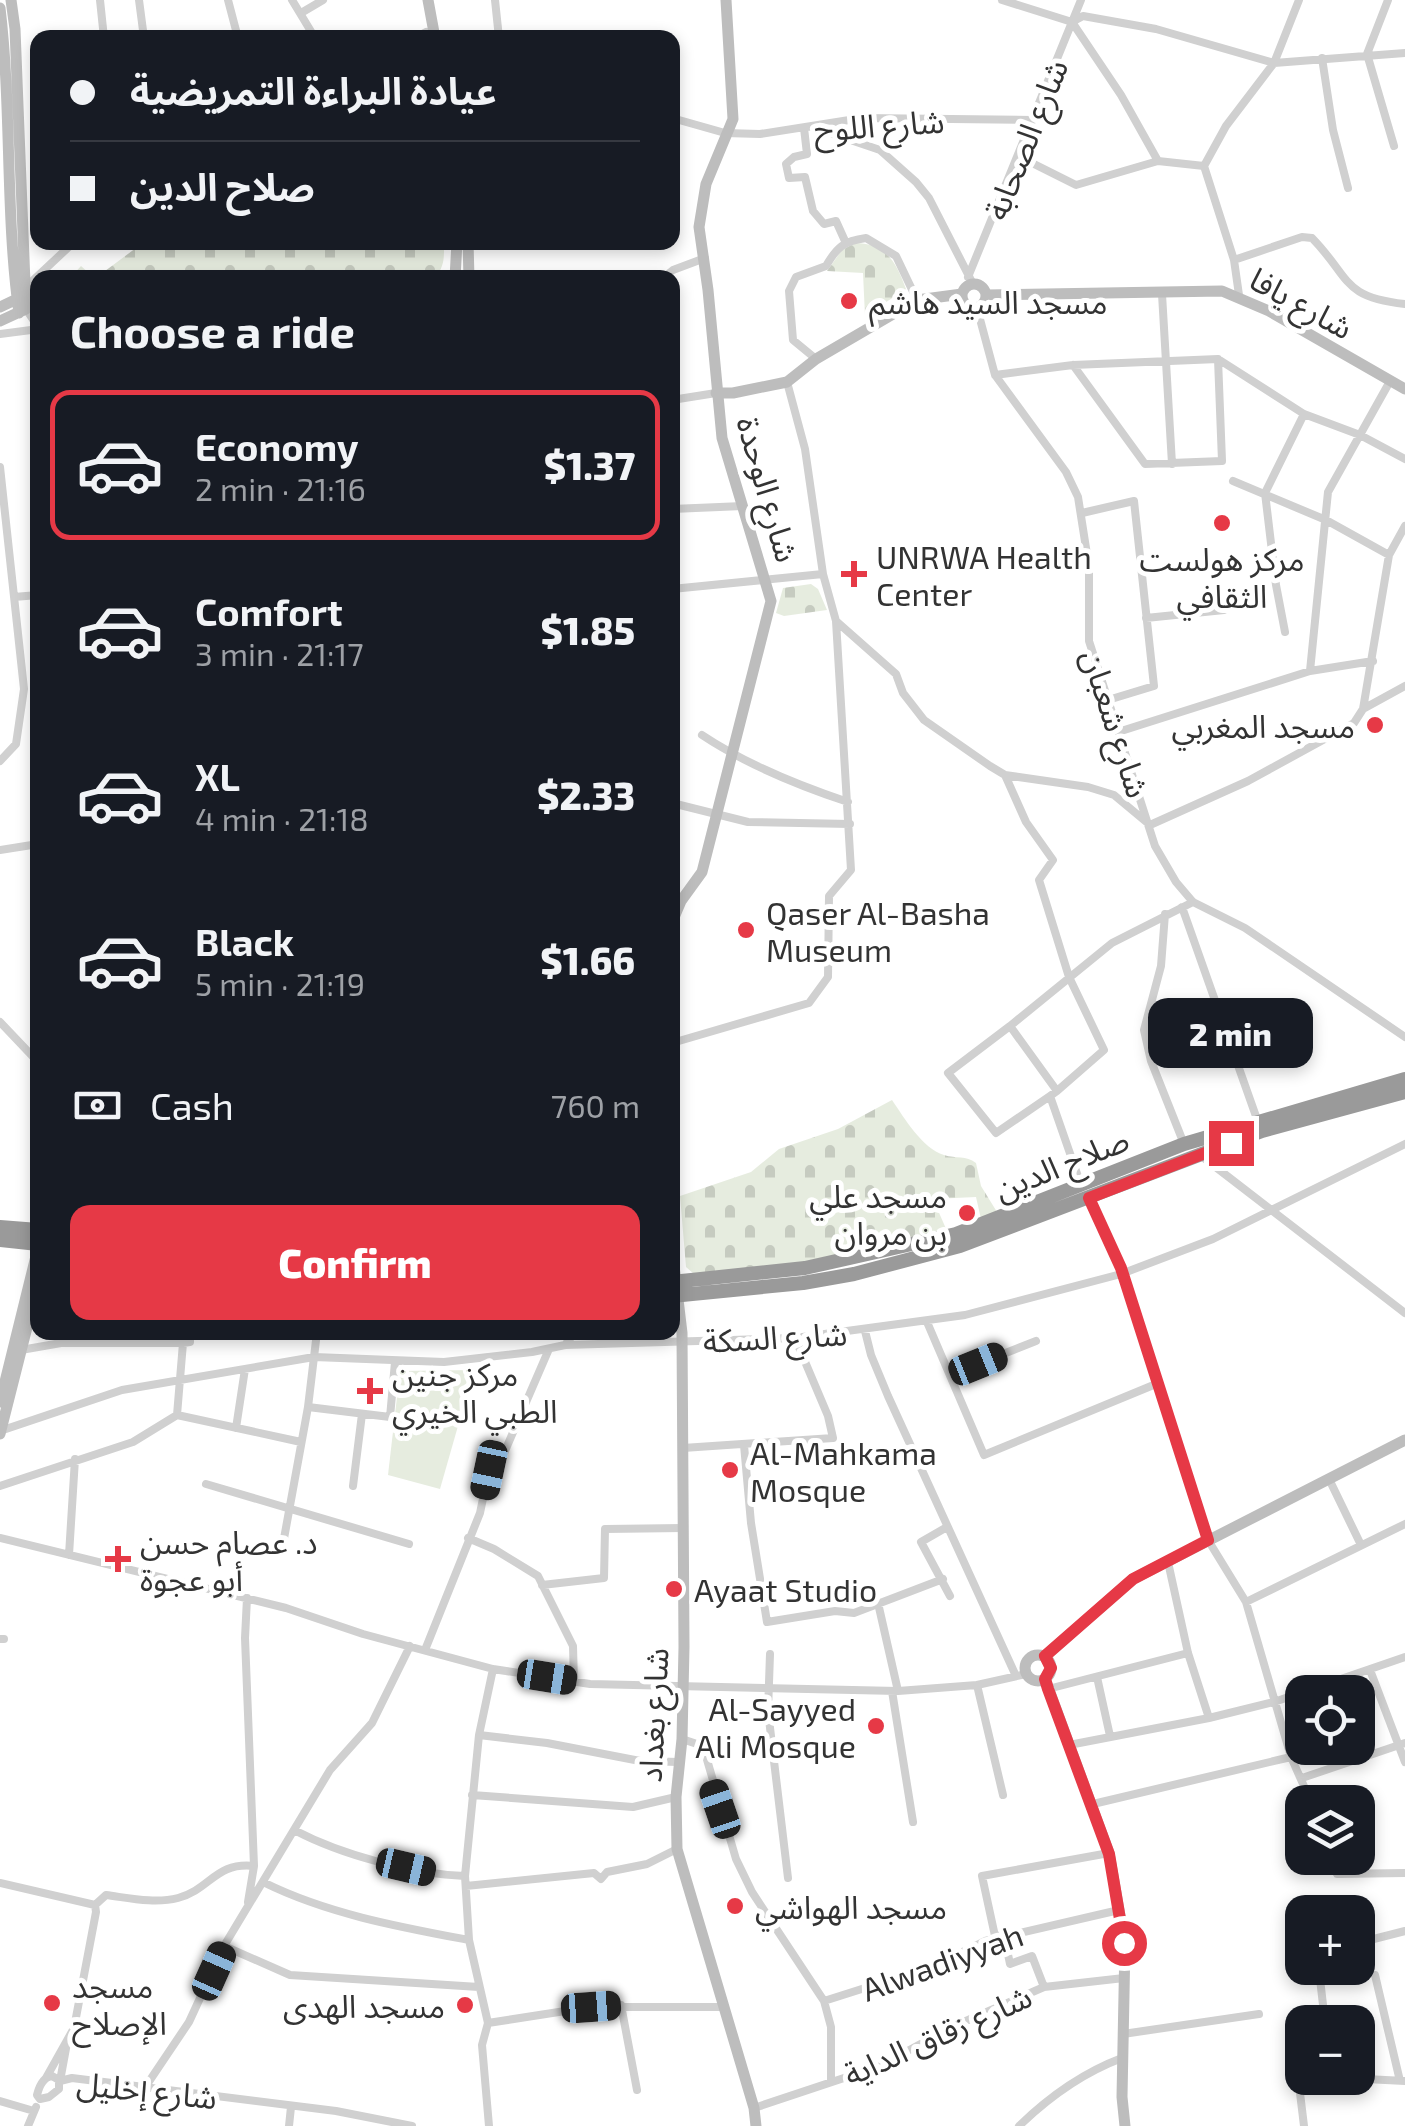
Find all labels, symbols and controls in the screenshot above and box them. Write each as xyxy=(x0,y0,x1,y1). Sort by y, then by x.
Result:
street label: شارع الصحابة xyxy=(976,53,1081,227)
text: عيادة البراءة التمريضية xyxy=(130,67,497,113)
street label: شارع اللوح xyxy=(813,100,946,154)
text: صلاح الدين xyxy=(130,163,315,209)
street label: شارع يافا xyxy=(1240,258,1360,352)
place label: مسجد السيد هاشم xyxy=(869,282,1108,327)
marker: مسجد السيد هاشم xyxy=(838,290,860,312)
text: Choose a ride xyxy=(70,303,355,357)
street label: شارع الوحدة xyxy=(723,412,808,568)
icon: car xyxy=(75,420,165,510)
text: Economy xyxy=(195,423,359,469)
text: $1.37 xyxy=(544,442,635,488)
text: 2 min · 21:16 xyxy=(195,469,366,507)
marker: مركز هولست الثقافي xyxy=(1211,512,1233,534)
place label: UNRWA Health Center xyxy=(876,537,1092,612)
place label: مركز هولست الثقافي xyxy=(1139,539,1305,621)
marker: UNRWA Health Center xyxy=(841,561,867,587)
icon: car xyxy=(75,585,165,675)
text: Comfort xyxy=(195,588,343,634)
text: $1.85 xyxy=(541,607,635,653)
text: 3 min · 21:17 xyxy=(195,634,364,672)
street label: شارع شعبان xyxy=(1069,644,1159,804)
place label: مسجد المغربي xyxy=(1171,706,1355,751)
marker: مسجد المغربي xyxy=(1364,714,1386,736)
icon: car xyxy=(75,750,165,840)
text: XL xyxy=(195,753,240,799)
text: $2.33 xyxy=(537,772,635,818)
text: 4 min · 21:18 xyxy=(195,799,369,837)
place label: Qaser Al-Basha Museum xyxy=(766,893,990,968)
icon: car xyxy=(75,915,165,1005)
text: Black xyxy=(195,918,294,964)
marker: Qaser Al-Basha Museum xyxy=(735,919,757,941)
text: $1.66 xyxy=(540,937,635,983)
text: 5 min · 21:19 xyxy=(195,964,365,1002)
callout: 2 min xyxy=(1148,998,1314,1068)
text: 2 min xyxy=(1189,1014,1272,1052)
icon: cash xyxy=(70,1078,125,1133)
text: Cash xyxy=(150,1082,234,1128)
text: 760 m xyxy=(551,1086,640,1124)
street label: صلاح الدين xyxy=(988,1119,1136,1214)
route end xyxy=(1209,1121,1254,1166)
place label: مسجد علي بن مروان xyxy=(809,1176,947,1253)
marker: مسجد علي بن مروان xyxy=(956,1202,978,1224)
button: Confirm xyxy=(70,1205,640,1320)
street label: شارع السكة xyxy=(702,1313,848,1366)
car xyxy=(945,1339,1011,1389)
place label: مركز جنين الطبي الخيري xyxy=(392,1354,558,1436)
marker: مركز جنين الطبي الخيري xyxy=(357,1378,383,1404)
place label: Al-Mahkama Mosque xyxy=(750,1433,937,1508)
car xyxy=(468,1438,510,1502)
marker: Al-Mahkama Mosque xyxy=(719,1459,741,1481)
place label: د. عصام حسن أبو عجوة xyxy=(140,1522,318,1599)
marker: د. عصام حسن أبو عجوة xyxy=(105,1546,131,1572)
place label: Ayaat Studio xyxy=(694,1570,877,1608)
marker: Ayaat Studio xyxy=(663,1578,685,1600)
street label: شارع بغداد xyxy=(630,1647,681,1784)
car xyxy=(515,1657,579,1697)
map controls xyxy=(1285,1675,1375,2095)
button: locate xyxy=(1285,1675,1375,1765)
place label: Al-Sayyed Ali Mosque xyxy=(695,1689,856,1764)
marker: Al-Sayyed Ali Mosque xyxy=(865,1715,887,1737)
car xyxy=(696,1776,744,1842)
button: layers xyxy=(1285,1785,1375,1875)
car xyxy=(373,1846,439,1888)
place label: مسجد الهواشي xyxy=(755,1887,947,1932)
marker: مسجد الهواشي xyxy=(724,1895,746,1917)
button: + xyxy=(1285,1895,1375,1985)
street label: Alwadiyyah xyxy=(856,1914,1028,2008)
route start xyxy=(1102,1921,1147,1966)
car xyxy=(188,1937,240,2005)
place label: مسجد الإصلاح xyxy=(72,1966,167,2048)
street label: شارع زقاق الداية xyxy=(837,1976,1040,2099)
place label: مسجد الهدى xyxy=(283,1986,445,2025)
car xyxy=(560,1990,622,2024)
marker: مسجد الإصلاح xyxy=(41,1992,63,2014)
marker: مسجد الهدى xyxy=(454,1994,476,2016)
button: − xyxy=(1285,2005,1375,2095)
street label: شارع إخليل xyxy=(74,2063,219,2122)

